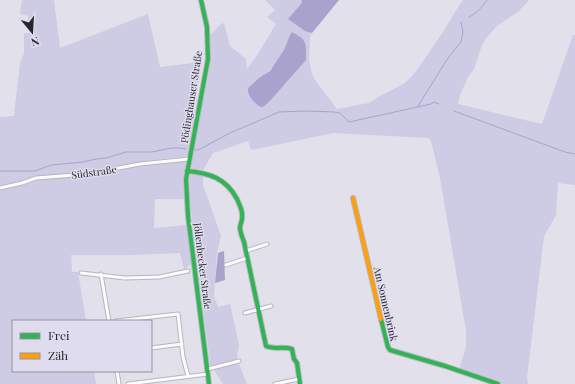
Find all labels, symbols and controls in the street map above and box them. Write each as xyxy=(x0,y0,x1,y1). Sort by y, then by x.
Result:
north arrow xyxy=(12,12,52,52)
text: N xyxy=(29,34,41,50)
street label: Pödinghauser Straße xyxy=(177,50,205,144)
street label: Südstraße xyxy=(71,162,117,182)
street label: Jöllenbecker Straße xyxy=(191,221,215,310)
street label: Am Sonnenbrink xyxy=(370,264,401,343)
legend xyxy=(12,320,152,372)
text: Frei xyxy=(48,327,70,343)
text: Zäh xyxy=(48,347,68,363)

